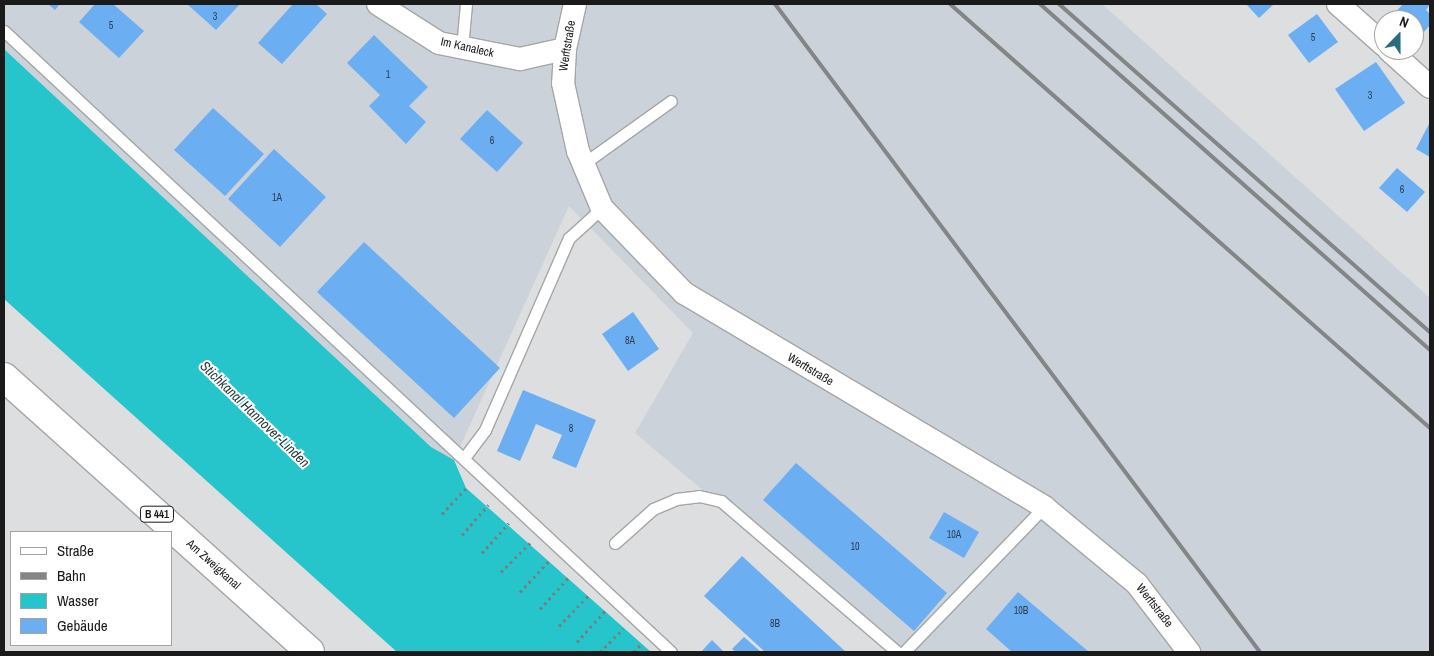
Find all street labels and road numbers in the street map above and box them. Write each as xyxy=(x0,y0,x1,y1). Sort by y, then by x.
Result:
street label: Werftstraße xyxy=(557,20,579,72)
street label: Im Kanaleck xyxy=(439,35,495,61)
street label: Werftstraße xyxy=(784,351,836,389)
road number: B 441 xyxy=(140,506,174,522)
street label: Am Zweigkanal xyxy=(183,537,243,593)
street label: Werftstraße xyxy=(1133,581,1175,631)

